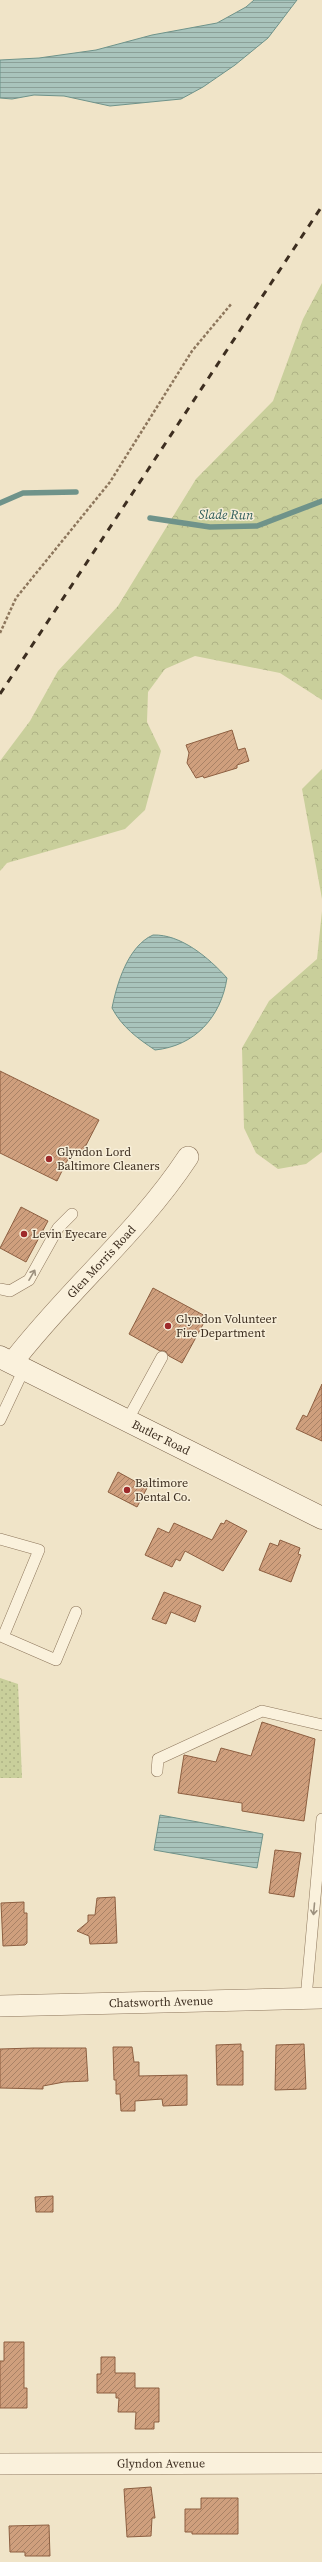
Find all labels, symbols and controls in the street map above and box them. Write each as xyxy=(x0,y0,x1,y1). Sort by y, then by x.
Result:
water label: Slade Run xyxy=(198,506,254,523)
place label: Glyndon Lord Baltimore Cleaners xyxy=(57,1144,160,1174)
marker: Glyndon Lord Baltimore Cleaners xyxy=(44,1154,54,1164)
street label: Glen Morris Road xyxy=(63,1222,139,1302)
place label: Levin Eyecare xyxy=(32,1226,107,1242)
marker: Levin Eyecare xyxy=(19,1229,29,1239)
one-way arrow xyxy=(29,1269,37,1281)
place label: Glyndon Volunteer Fire Department xyxy=(176,1311,277,1341)
marker: Glyndon Volunteer Fire Department xyxy=(163,1321,173,1331)
street label: Butler Road xyxy=(129,1416,193,1459)
place label: Baltimore Dental Co. xyxy=(135,1475,191,1505)
marker: Baltimore Dental Co. xyxy=(122,1485,132,1495)
one-way arrow xyxy=(310,1902,317,1915)
street label: Chatsworth Avenue xyxy=(109,1993,213,2011)
street label: Glyndon Avenue xyxy=(117,2455,205,2472)

